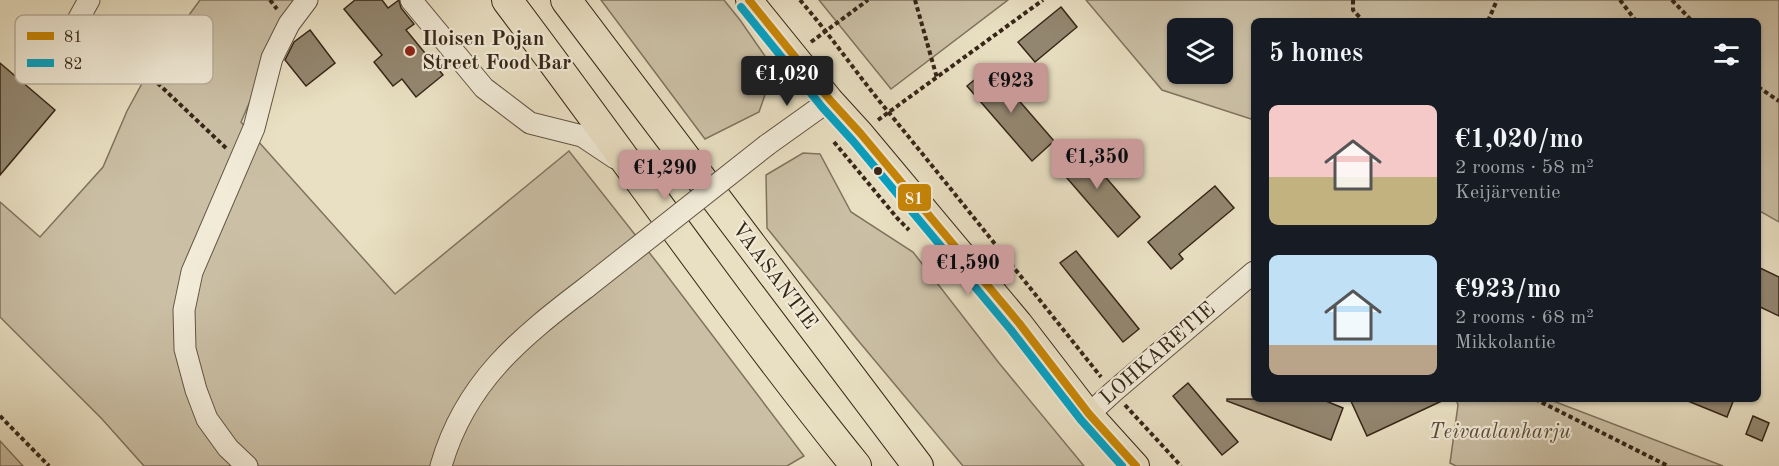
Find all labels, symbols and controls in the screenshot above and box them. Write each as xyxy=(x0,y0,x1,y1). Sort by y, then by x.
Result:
legend xyxy=(15,15,213,84)
map controls xyxy=(1167,18,1233,84)
button: layers xyxy=(1167,18,1233,84)
place label: Iloisen Pojan Street Food Bar xyxy=(422,29,571,74)
text: 81 xyxy=(64,30,83,46)
icon: filters xyxy=(1710,38,1743,71)
text: 5 homes xyxy=(1269,41,1363,67)
marker: Iloisen Pojan Street Food Bar xyxy=(403,44,417,58)
pin: €1,020 xyxy=(738,56,836,107)
text: 82 xyxy=(64,57,83,73)
pin: €923 xyxy=(975,63,1047,114)
text: €1,020 xyxy=(755,65,819,85)
text: €923 xyxy=(988,72,1034,92)
text: €1,020/mo xyxy=(1455,127,1583,153)
icon: home xyxy=(1317,129,1389,201)
pin: €1,350 xyxy=(1048,139,1146,190)
text: €1,350 xyxy=(1065,148,1129,168)
pin: €1,290 xyxy=(616,150,714,201)
text: 2 rooms · 58 m² xyxy=(1455,158,1594,178)
text: €1,290 xyxy=(633,159,697,179)
unlabelled marker xyxy=(872,165,884,177)
line badge: 81 xyxy=(897,183,932,212)
text: Keijärventie xyxy=(1455,183,1560,203)
text: 81 xyxy=(905,192,923,208)
street label: VAASANTIE xyxy=(727,219,821,333)
pin: €1,590 xyxy=(919,245,1017,296)
text: €1,590 xyxy=(936,254,1000,274)
text: €923/mo xyxy=(1455,277,1561,303)
icon: home xyxy=(1317,279,1389,351)
street label: LOHKARETIE xyxy=(1097,299,1219,409)
text: 2 rooms · 68 m² xyxy=(1455,308,1594,328)
text: Mikkolantie xyxy=(1455,333,1556,353)
park label: Teivaalanharju xyxy=(1429,422,1571,443)

